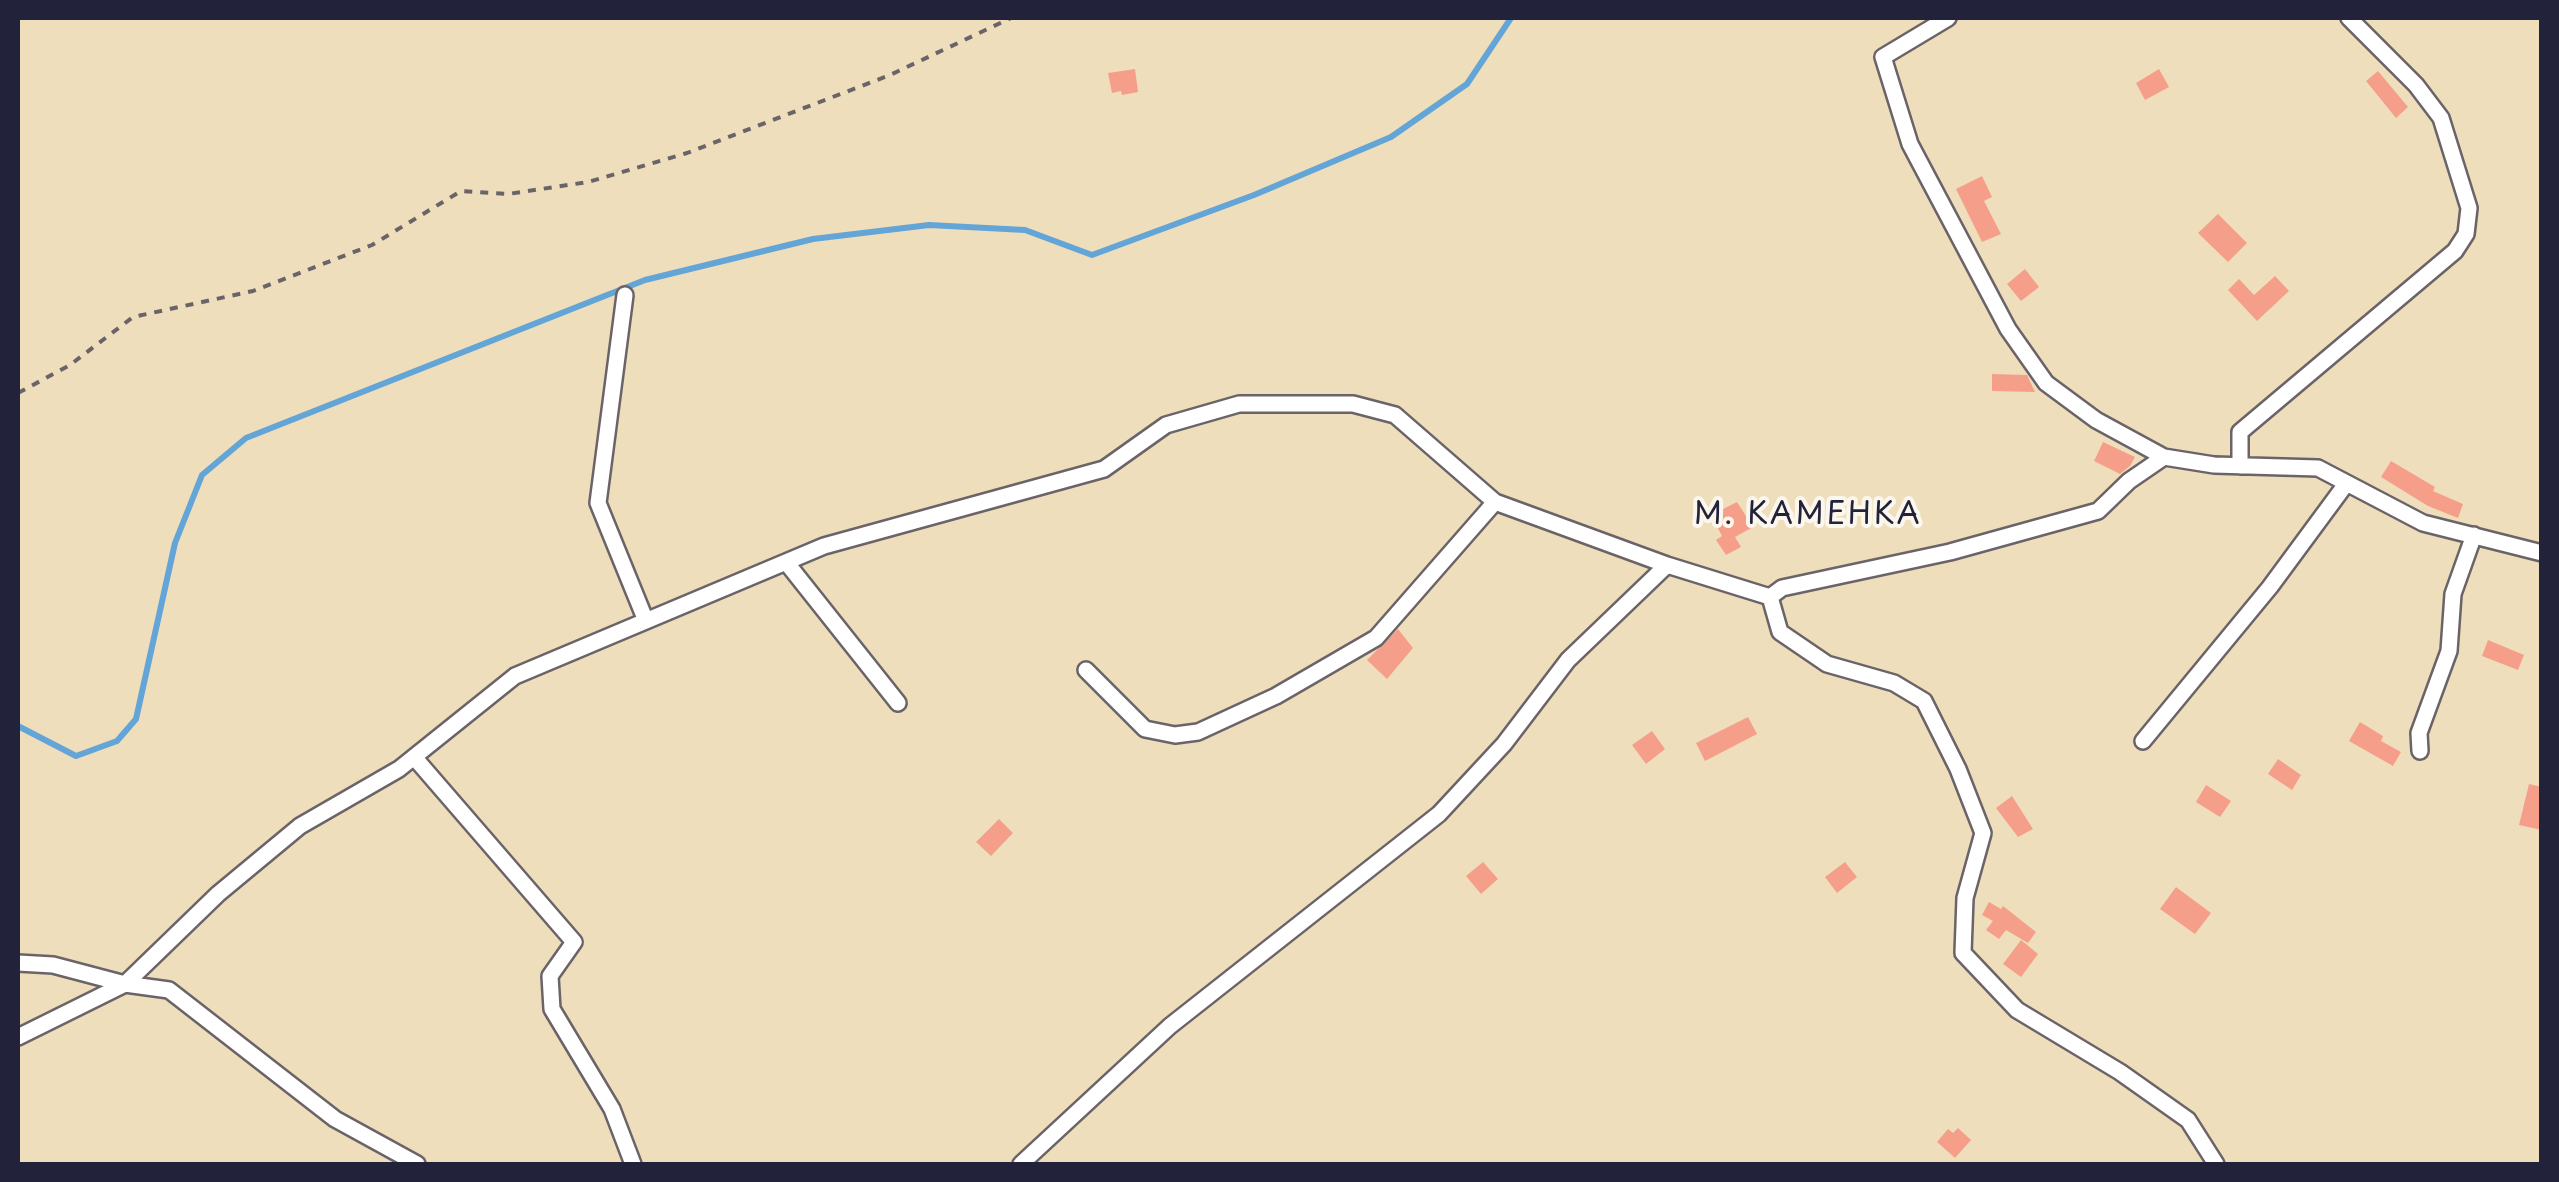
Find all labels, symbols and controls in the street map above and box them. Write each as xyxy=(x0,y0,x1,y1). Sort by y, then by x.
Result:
district label: М. КАМЕНКА xyxy=(1696,498,1920,534)

